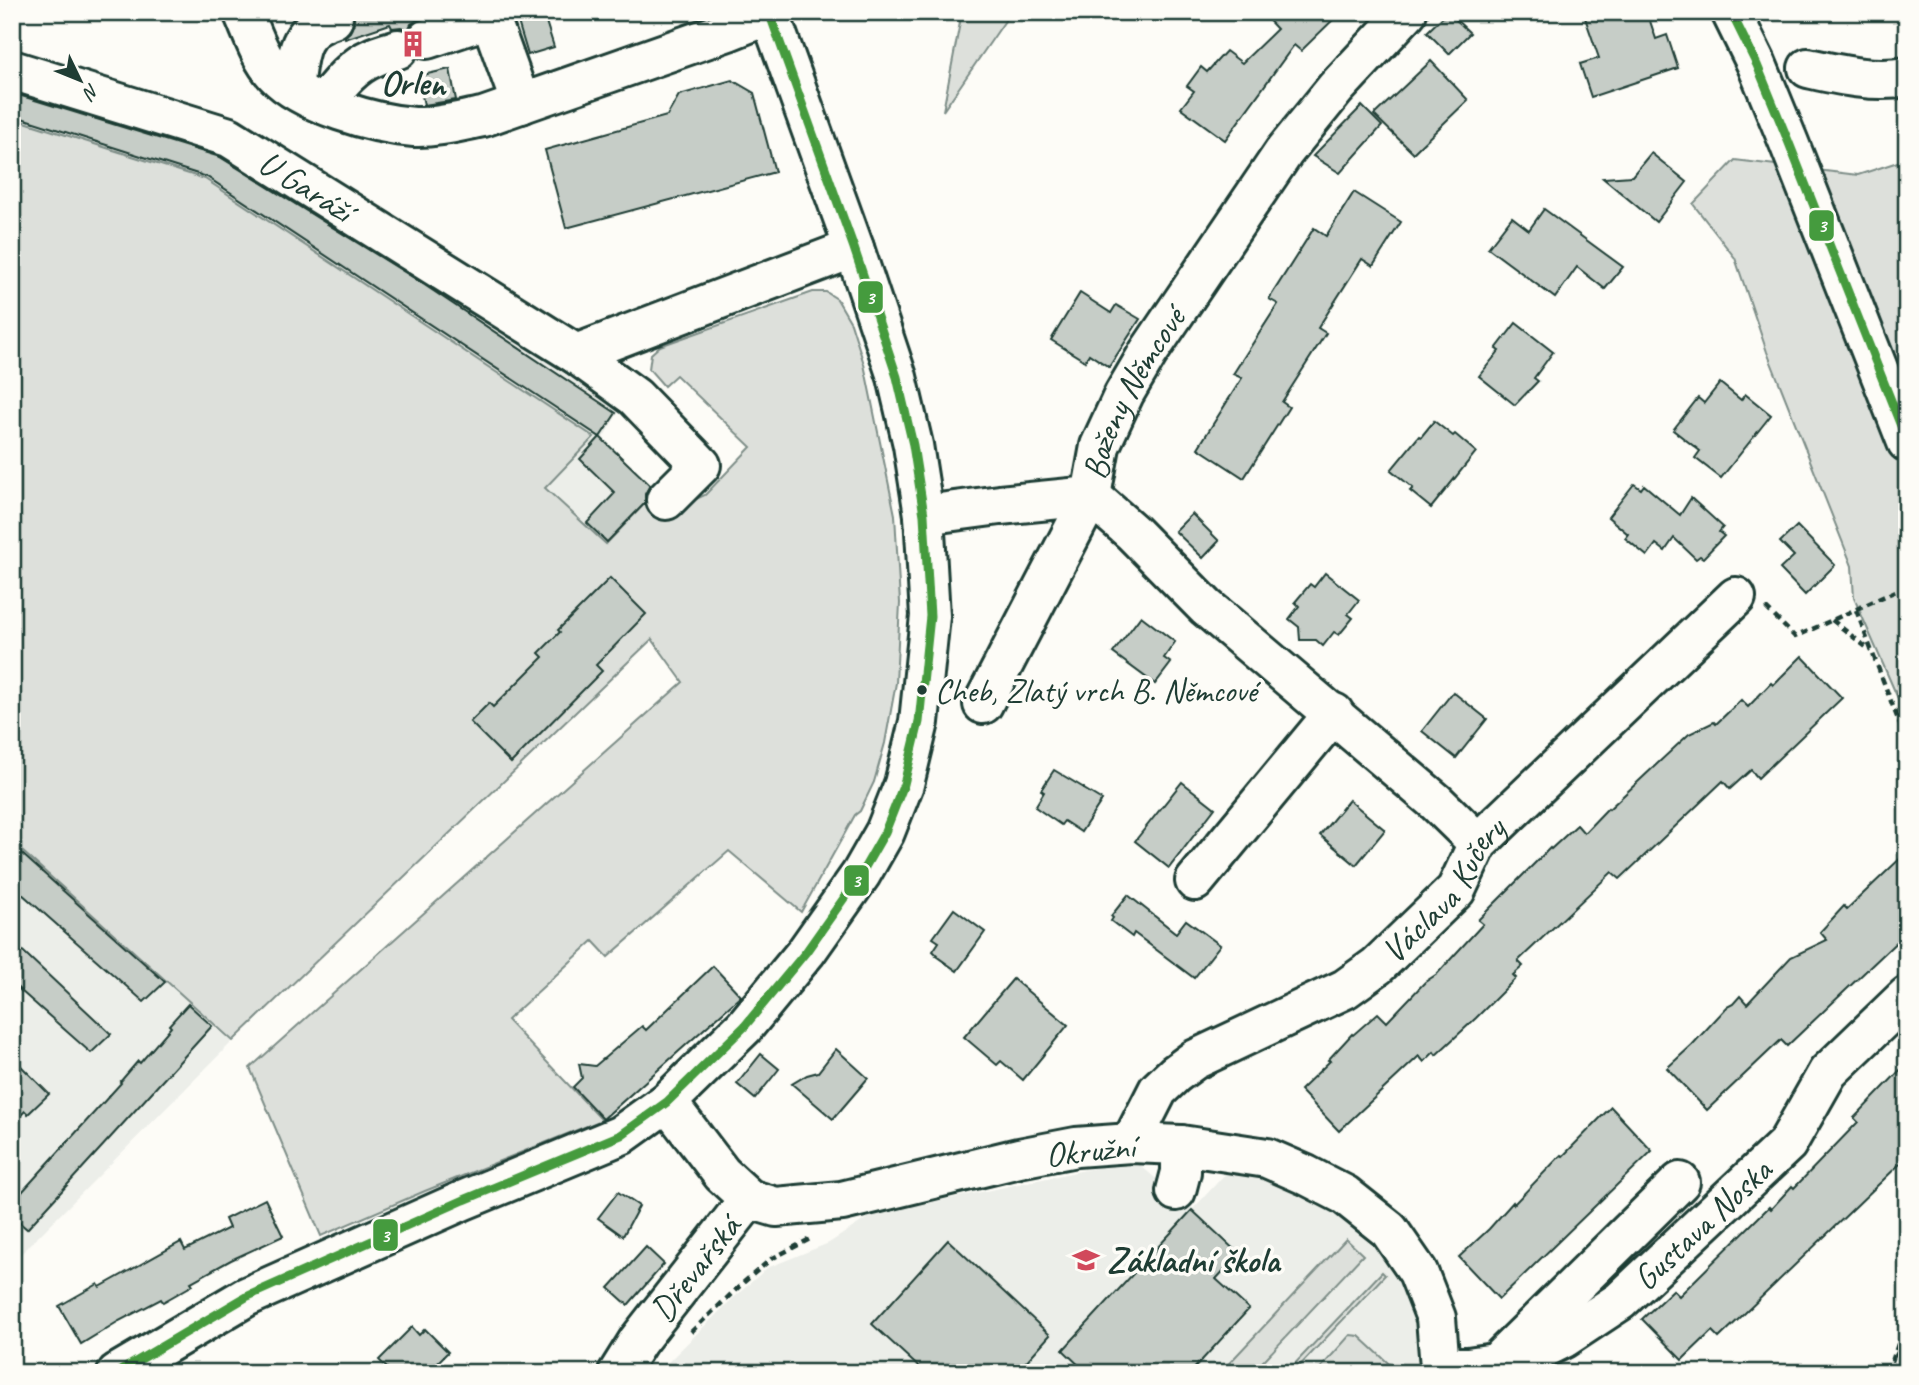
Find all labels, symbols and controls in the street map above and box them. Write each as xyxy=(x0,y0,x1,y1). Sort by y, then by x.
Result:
building icon: Orlen xyxy=(398,29,428,59)
north arrow xyxy=(46,46,116,116)
place label: Orlen xyxy=(381,61,447,106)
text: N xyxy=(77,78,104,106)
street label: U Garáží xyxy=(250,140,367,236)
line badge: 3 xyxy=(1808,209,1835,242)
text: 3 xyxy=(1818,214,1829,238)
line badge: 3 xyxy=(857,280,884,314)
text: 3 xyxy=(866,286,877,310)
street label: Boženy Němcové xyxy=(1072,294,1199,483)
place label: Cheb, Zlatý vrch B. Němcové xyxy=(935,670,1262,712)
marker: Cheb, Zlatý vrch B. Němcové xyxy=(915,683,929,697)
street label: Václava Kučery xyxy=(1372,805,1517,973)
line badge: 3 xyxy=(843,864,870,897)
text: 3 xyxy=(852,869,863,893)
street label: Okružní xyxy=(1043,1123,1143,1178)
street label: Gustava Noska xyxy=(1623,1147,1783,1300)
street label: Dřevařská xyxy=(640,1203,753,1330)
line badge: 3 xyxy=(372,1218,399,1252)
text: 3 xyxy=(381,1224,392,1248)
place label: Základní škola xyxy=(1107,1238,1282,1283)
school or university icon: Základní škola xyxy=(1071,1245,1101,1275)

